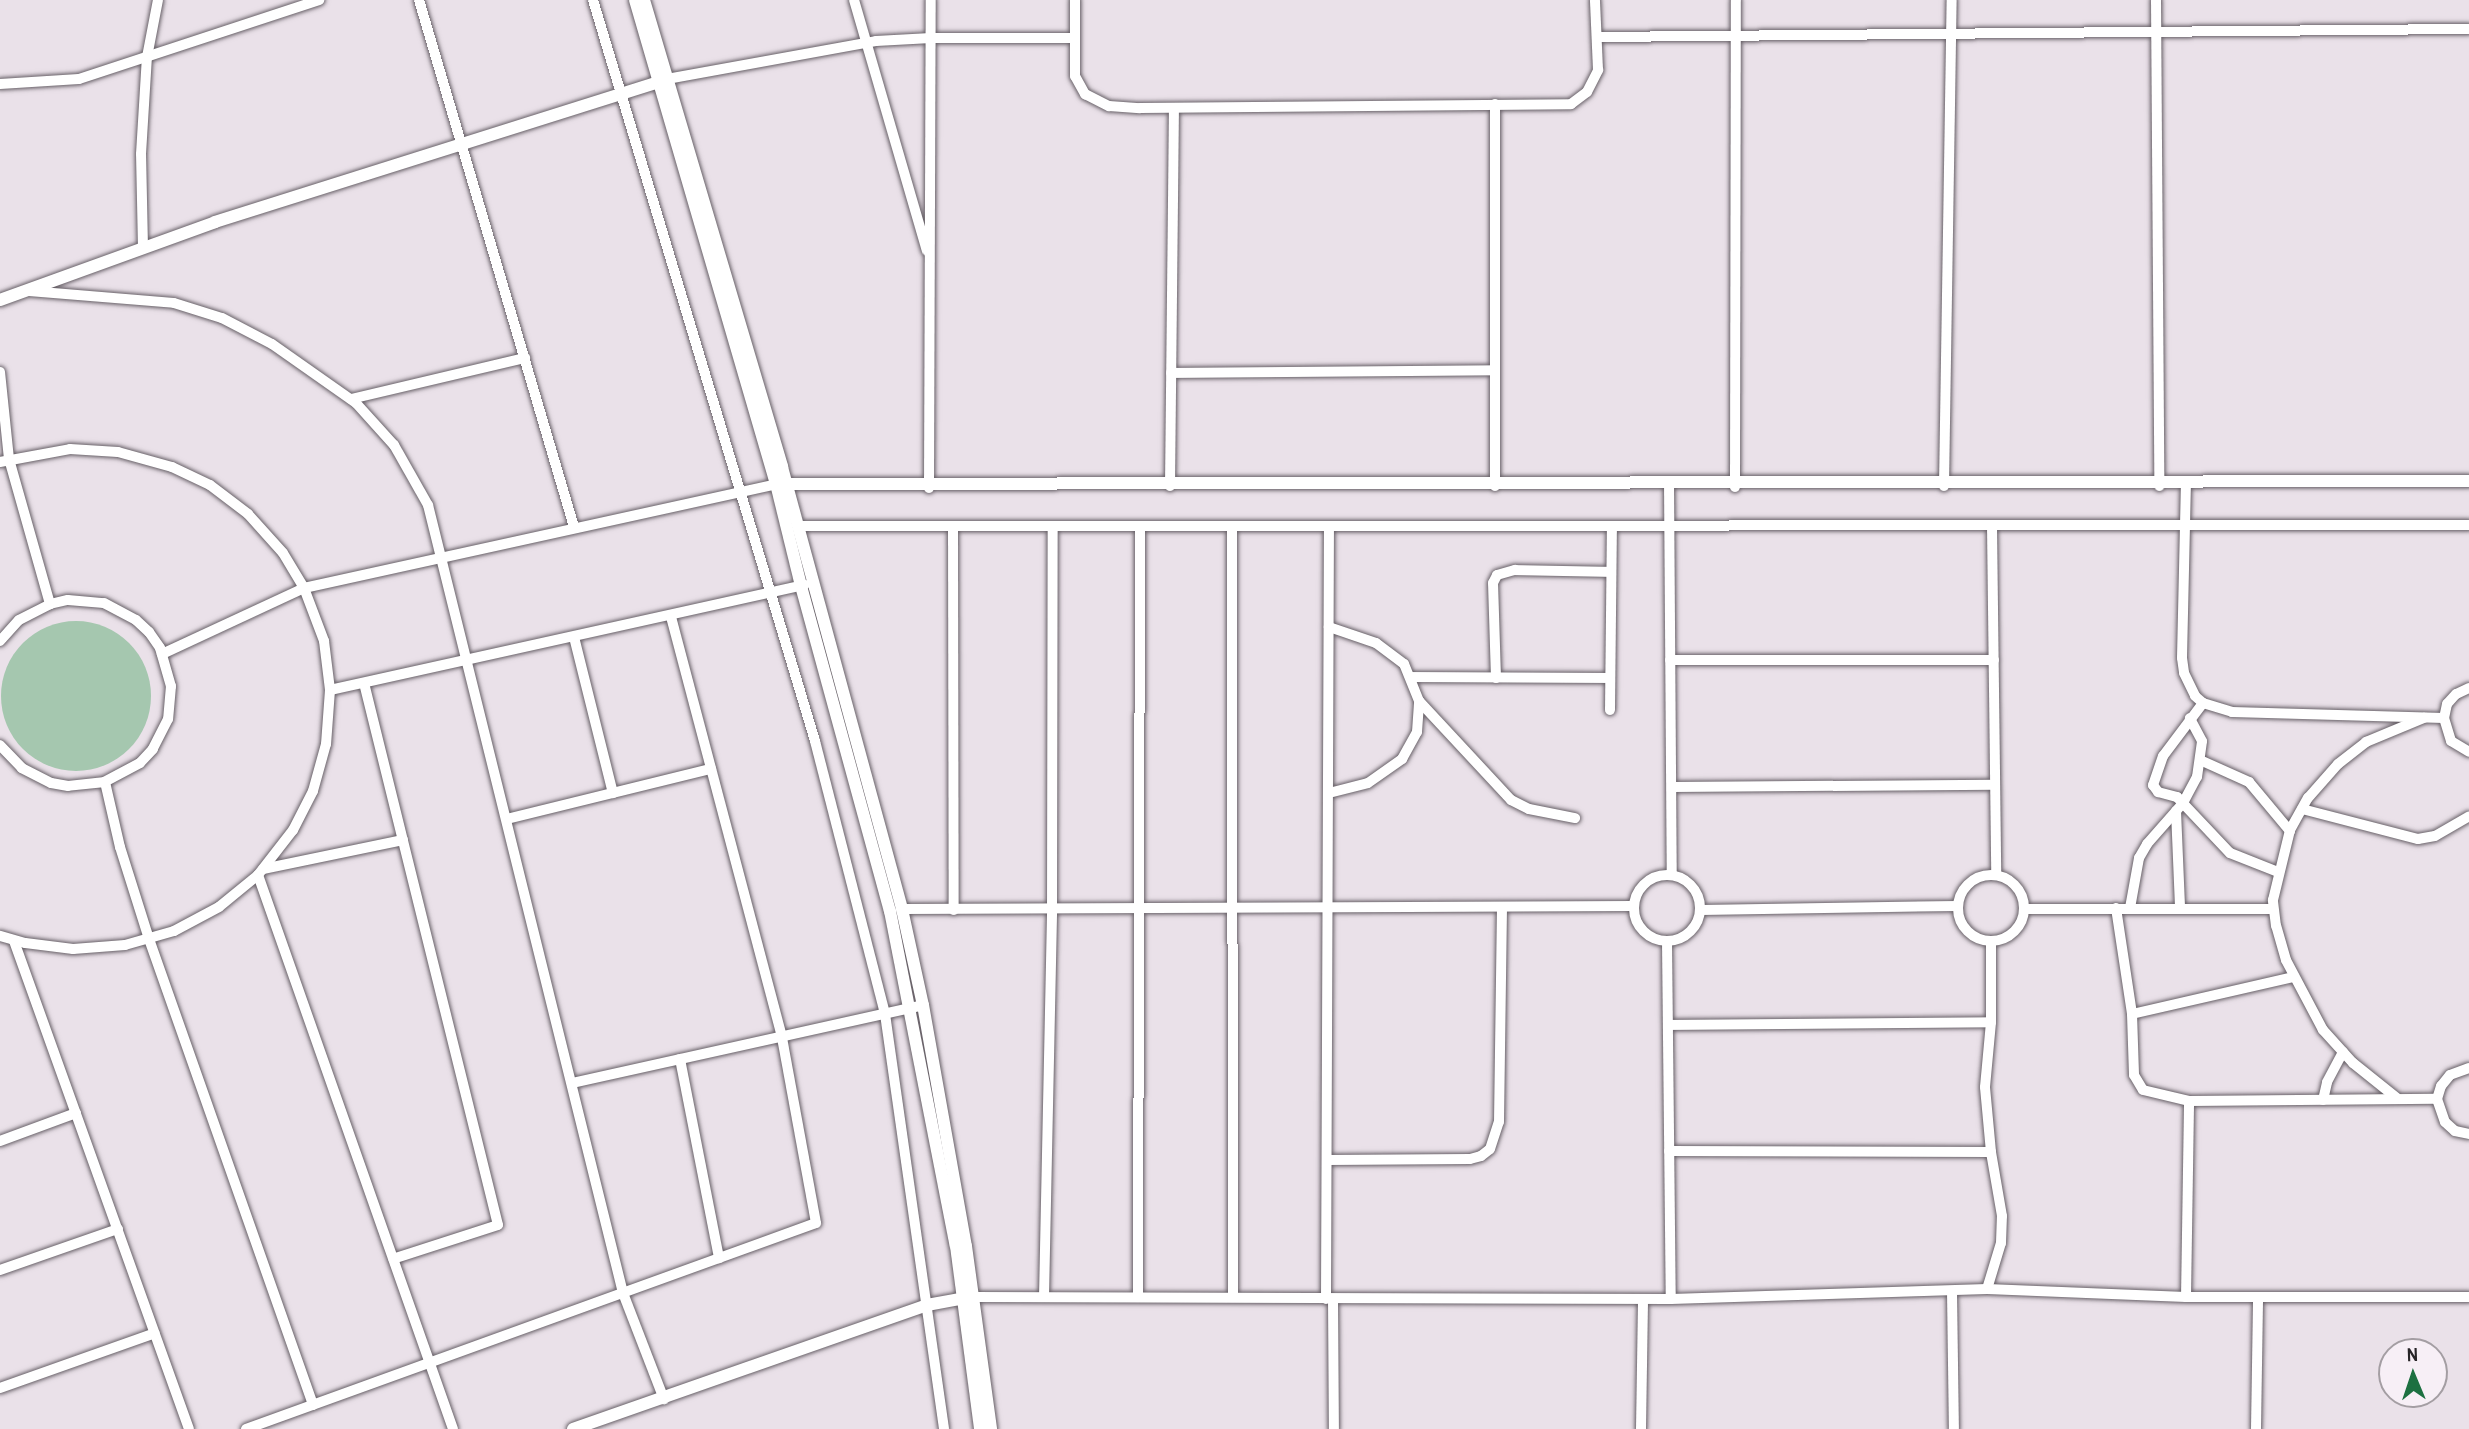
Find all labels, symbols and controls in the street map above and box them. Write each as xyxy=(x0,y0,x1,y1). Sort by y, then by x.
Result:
north arrow xyxy=(2378,1338,2448,1408)
text: N xyxy=(2406,1341,2418,1367)

